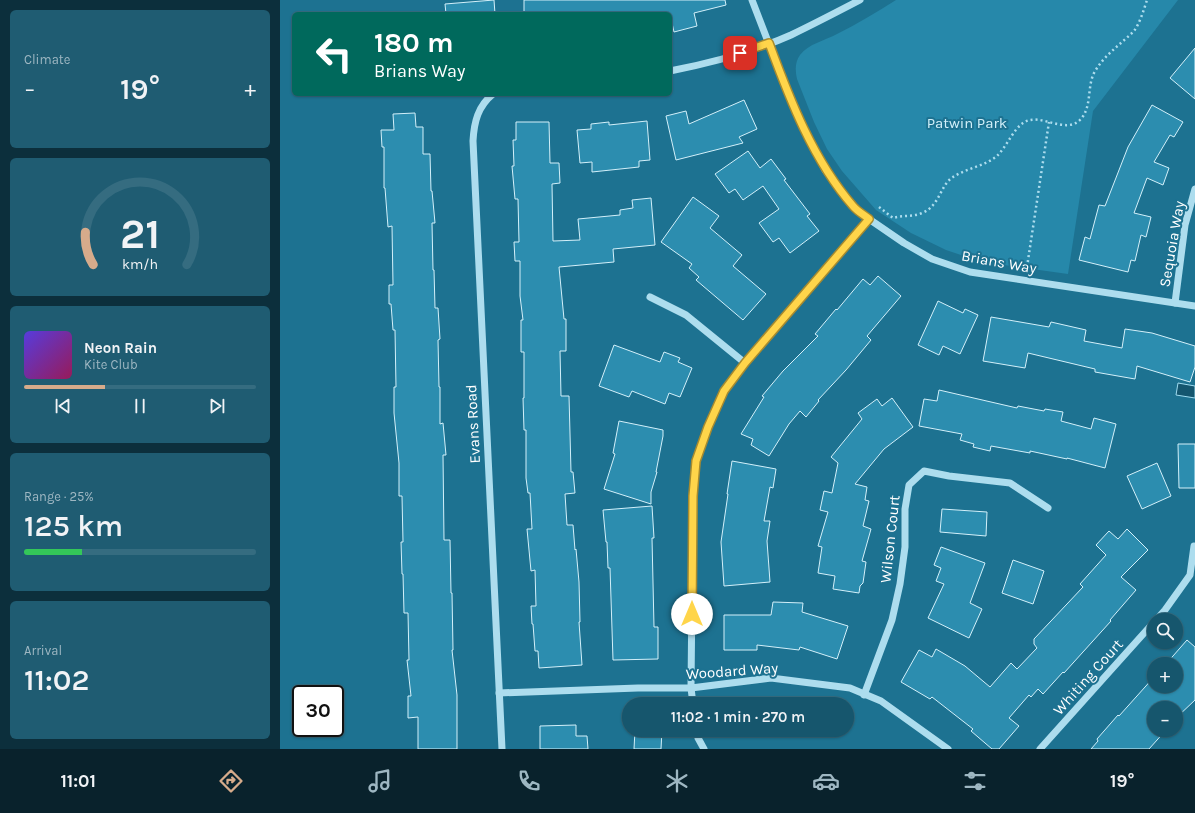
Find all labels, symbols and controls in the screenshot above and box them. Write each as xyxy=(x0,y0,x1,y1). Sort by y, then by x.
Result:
text: 180 m xyxy=(374,26,453,59)
icon: left xyxy=(308,28,360,80)
pin xyxy=(723,36,757,70)
icon: arrive xyxy=(729,42,751,64)
text: Climate xyxy=(24,52,70,67)
text: Brians Way xyxy=(374,60,465,82)
text: 19° xyxy=(120,71,160,107)
text: − xyxy=(24,76,36,102)
text: + xyxy=(244,76,256,102)
park label: Patwin Park xyxy=(927,114,1007,132)
street label: Sequoia Way xyxy=(1156,199,1188,289)
text: 21 xyxy=(120,209,160,257)
street label: Brians Way xyxy=(960,247,1038,277)
text: km/h xyxy=(122,255,158,272)
text: Neon Rain xyxy=(84,339,157,357)
text: Kite Club xyxy=(84,357,138,372)
street label: Evans Road xyxy=(462,384,484,464)
icon: previous xyxy=(52,395,74,417)
icon: pause xyxy=(129,395,151,417)
icon: next xyxy=(206,395,228,417)
text: Range · 25% xyxy=(24,489,94,504)
street label: Wilson Court xyxy=(876,494,904,584)
text: 125 km xyxy=(24,508,123,544)
position arrow xyxy=(671,593,713,635)
map controls xyxy=(1147,613,1183,737)
button: search xyxy=(1147,613,1183,649)
street label: Whiting Court xyxy=(1049,635,1127,719)
text: Arrival xyxy=(24,643,62,658)
button: + xyxy=(1147,657,1183,693)
street label: Woodard Way xyxy=(685,659,779,683)
text: 11:02 xyxy=(24,662,89,698)
speed limit sign: 30 xyxy=(292,685,344,737)
button: − xyxy=(1147,701,1183,737)
text: 11:02 · 1 min · 270 m xyxy=(671,708,805,726)
icon: directions xyxy=(217,767,245,795)
icon: music xyxy=(366,767,394,795)
icon: phone xyxy=(515,767,543,795)
icon: climate xyxy=(663,767,691,795)
icon: car xyxy=(812,767,840,795)
icon: filters xyxy=(961,767,989,795)
text: 11:01 xyxy=(60,770,96,792)
text: 19° xyxy=(1110,770,1134,792)

